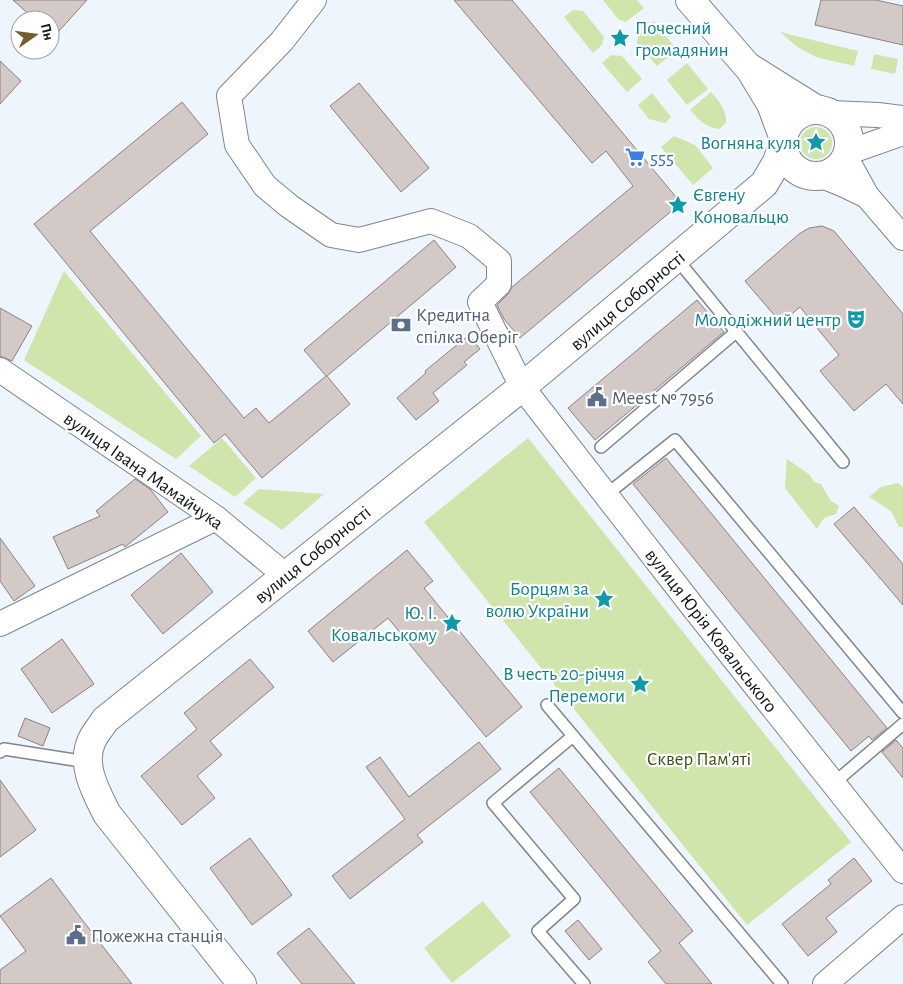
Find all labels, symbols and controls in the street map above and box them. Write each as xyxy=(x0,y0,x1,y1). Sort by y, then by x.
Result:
north arrow xyxy=(10,10,60,60)
place label: Почесний громадянин xyxy=(635,19,729,60)
text: Пн xyxy=(38,22,56,42)
place icon: Почесний громадянин xyxy=(609,27,631,49)
place icon: Вогняна куля xyxy=(805,131,827,153)
place label: Вогняна куля xyxy=(700,134,801,153)
supermarket icon: 555 xyxy=(624,146,646,168)
place label: 555 xyxy=(650,149,674,168)
place label: Євгену Коновальцю xyxy=(693,186,789,227)
place icon: Євгену Коновальцю xyxy=(667,194,689,216)
street label: вулиця Соборності xyxy=(567,248,689,354)
place label: Кредитна спілка Оберіг xyxy=(416,306,519,347)
theatre icon: Молодіжний центр xyxy=(845,308,867,330)
place label: Молодіжний центр xyxy=(694,311,841,330)
bank icon: Кредитна спілка Оберіг xyxy=(390,314,412,336)
public building icon: Meest № 7956 xyxy=(586,386,608,408)
place label: Meest № 7956 xyxy=(612,389,714,408)
street label: вулиця Івана Мамайчука xyxy=(60,409,227,534)
street label: вулиця Соборності xyxy=(251,503,375,608)
street label: вулиця Юрія Ковальського xyxy=(641,546,780,716)
place label: Борцям за волю України xyxy=(485,580,589,621)
place icon: Борцям за волю України xyxy=(593,588,615,610)
place label: Ю. І. Ковальському xyxy=(331,604,437,645)
place icon: Ю. І. Ковальському xyxy=(441,612,463,634)
place label: В честь 20-річчя Перемоги xyxy=(503,665,625,706)
place icon: В честь 20-річчя Перемоги xyxy=(629,673,651,695)
park label: Сквер Пам'яті xyxy=(647,750,751,769)
public building icon: Пожежна станція xyxy=(65,924,87,946)
place label: Пожежна станція xyxy=(91,927,223,946)

